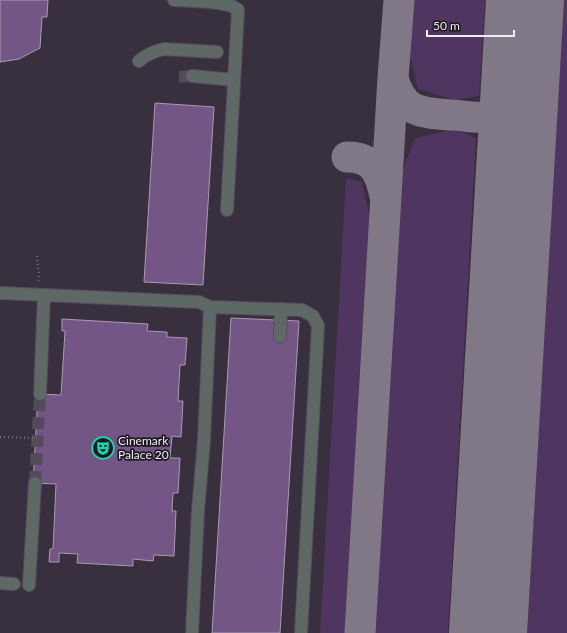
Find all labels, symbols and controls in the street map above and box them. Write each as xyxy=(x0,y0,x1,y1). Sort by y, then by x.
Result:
scale bar xyxy=(427,12,514,38)
text: 50 m xyxy=(433,18,460,33)
place label: Cinemark Palace 20 xyxy=(118,433,169,462)
theatre icon: Cinemark Palace 20 xyxy=(90,435,116,461)

